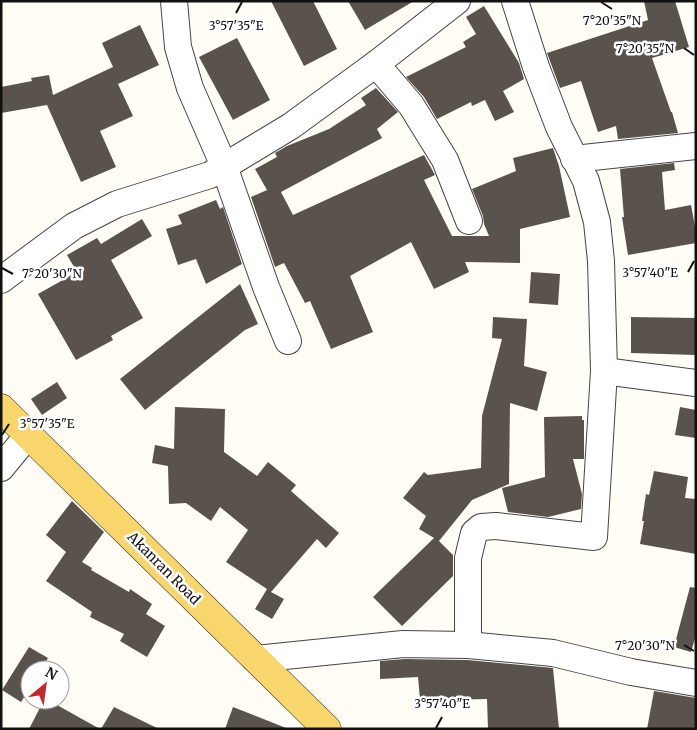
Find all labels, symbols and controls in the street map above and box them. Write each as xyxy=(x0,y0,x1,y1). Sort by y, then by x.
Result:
text: 7°20'35"N xyxy=(583,13,642,28)
text: 3°57'35"E xyxy=(209,18,264,33)
text: 7°20'35"N xyxy=(616,41,675,56)
text: 3°57'40"E xyxy=(622,265,678,280)
text: 7°20'30"N xyxy=(22,266,83,281)
text: 3°57'35"E xyxy=(20,416,75,431)
street label: Akanran Road xyxy=(123,527,205,609)
text: 7°20'30"N xyxy=(615,638,676,653)
north arrow xyxy=(20,660,70,710)
text: N xyxy=(42,663,61,684)
text: 3°57'40"E xyxy=(414,696,470,711)

